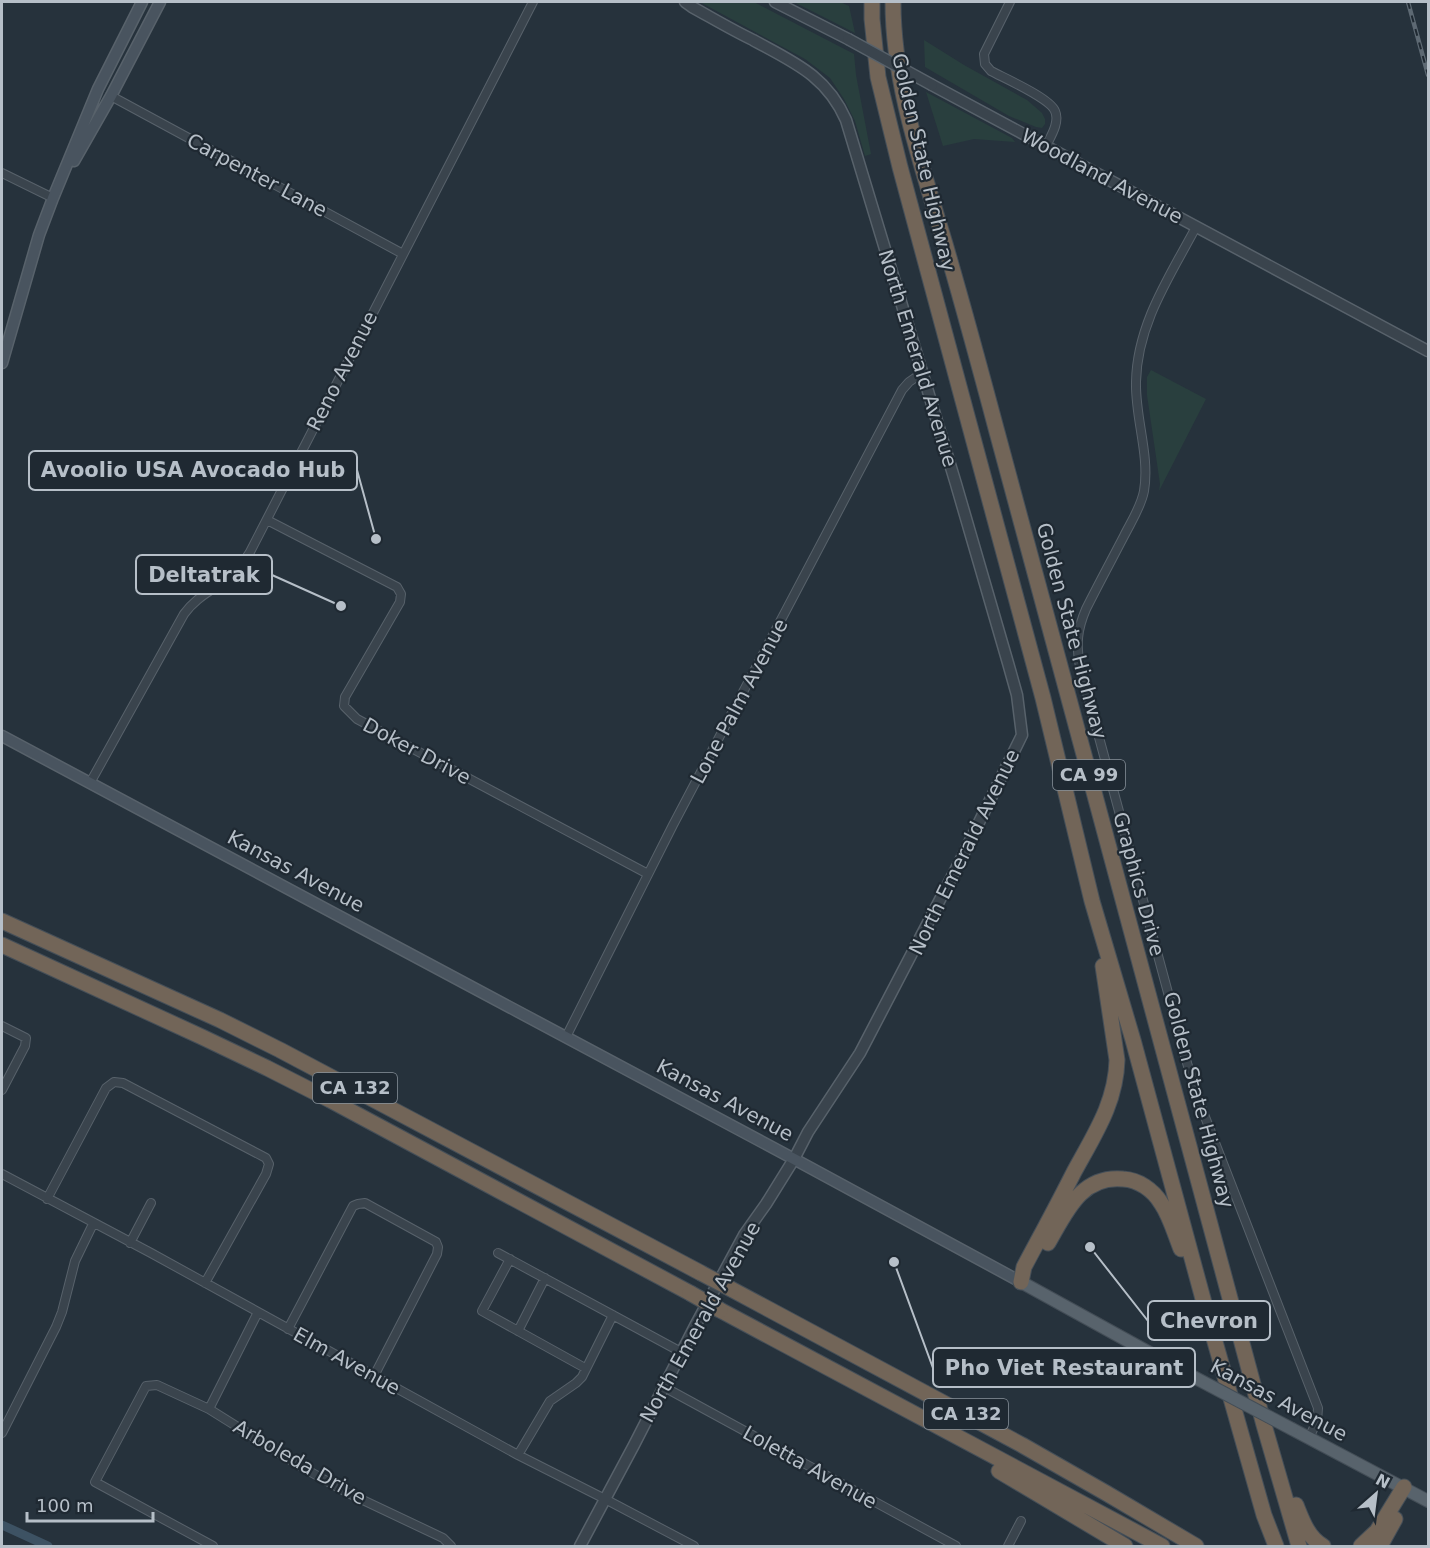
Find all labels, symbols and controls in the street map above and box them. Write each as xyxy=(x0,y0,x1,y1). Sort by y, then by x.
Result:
street label: Golden State Highway xyxy=(887,51,961,274)
street label: Woodland Avenue xyxy=(1017,123,1187,229)
street label: Carpenter Lane xyxy=(183,128,331,222)
street label: North Emerald Avenue xyxy=(873,246,963,470)
street label: Reno Avenue xyxy=(302,307,382,435)
callout: Avoolio USA Avocado Hub xyxy=(29,451,357,490)
text: Avoolio USA Avocado Hub xyxy=(41,458,345,482)
street label: Golden State Highway xyxy=(1032,520,1112,742)
callout: Deltatrak xyxy=(136,555,272,594)
text: Deltatrak xyxy=(148,563,261,587)
street label: Lone Palm Avenue xyxy=(685,614,793,788)
street label: Doker Drive xyxy=(359,713,475,789)
street label: North Emerald Avenue xyxy=(904,745,1024,959)
road number: CA 99 xyxy=(1053,760,1125,790)
street label: Graphics Drive xyxy=(1108,809,1170,959)
street label: Kansas Avenue xyxy=(223,825,369,917)
street label: Golden State Highway xyxy=(1159,989,1239,1211)
street label: Kansas Avenue xyxy=(652,1054,798,1146)
road number: CA 132 xyxy=(313,1073,397,1103)
street label: North Emerald Avenue xyxy=(635,1217,765,1427)
callout: Chevron xyxy=(1148,1301,1270,1340)
text: Chevron xyxy=(1160,1309,1258,1333)
street label: Elm Avenue xyxy=(289,1322,405,1400)
callout: Pho Viet Restaurant xyxy=(933,1348,1195,1387)
street label: Kansas Avenue xyxy=(1206,1354,1352,1446)
text: Pho Viet Restaurant xyxy=(945,1356,1183,1380)
road number: CA 132 xyxy=(924,1399,1008,1429)
street label: Arboleda Drive xyxy=(229,1414,371,1510)
street label: Loletta Avenue xyxy=(739,1420,881,1514)
north arrow xyxy=(1346,1464,1406,1524)
text: N xyxy=(1372,1470,1393,1493)
scale bar xyxy=(27,1485,153,1523)
text: 100 m xyxy=(36,1495,94,1516)

